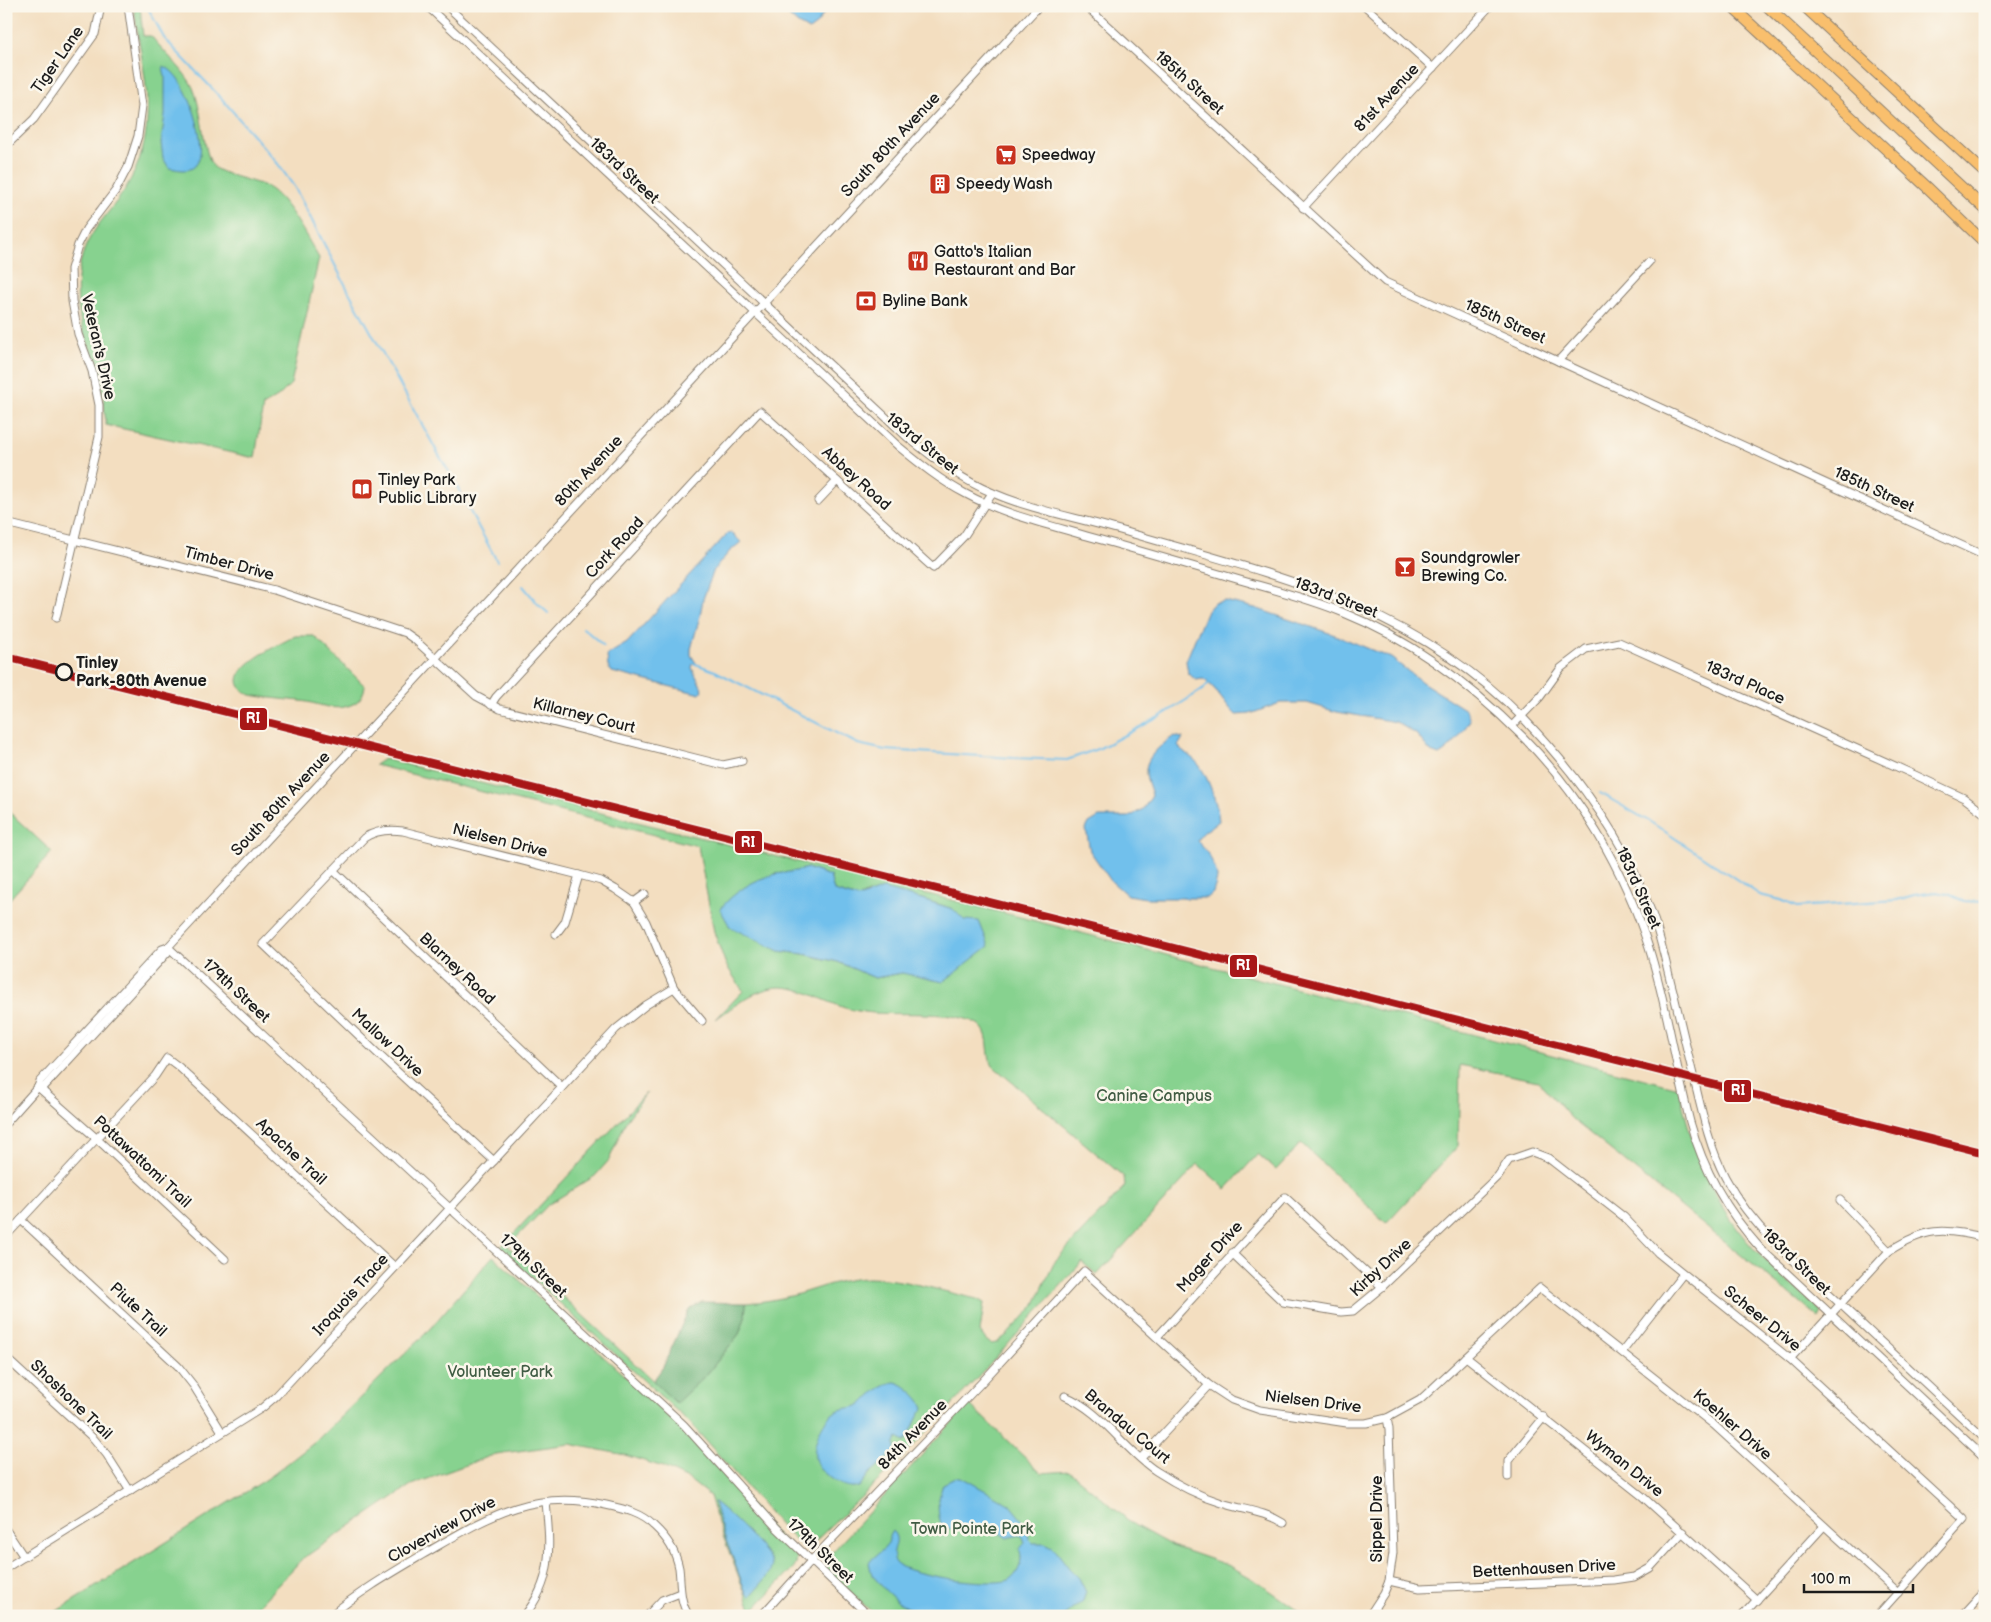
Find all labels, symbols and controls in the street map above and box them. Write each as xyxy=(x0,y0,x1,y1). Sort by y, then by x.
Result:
street label: Tiger Lane xyxy=(28,22,88,97)
street label: 185th Street xyxy=(1151,47,1228,119)
street label: 81st Avenue xyxy=(1351,60,1424,136)
street label: South 80th Avenue xyxy=(838,88,945,201)
street label: 183rd Street xyxy=(585,134,663,208)
supermarket icon: Speedway xyxy=(994,143,1018,167)
place label: Speedway xyxy=(1022,146,1096,165)
building icon: Speedy Wash xyxy=(928,172,952,196)
place label: Speedy Wash xyxy=(956,175,1053,194)
place label: Gatto's Italian Restaurant and Bar xyxy=(934,243,1076,280)
restaurant icon: Gatto's Italian Restaurant and Bar xyxy=(906,249,930,273)
bank icon: Byline Bank xyxy=(854,289,878,313)
street label: Veteran's Drive xyxy=(77,292,119,402)
place label: Byline Bank xyxy=(882,292,967,311)
street label: 185th Street xyxy=(1462,296,1548,348)
street label: 183rd Street xyxy=(882,409,962,479)
street label: 80th Avenue xyxy=(551,431,627,511)
street label: Abbey Road xyxy=(818,443,894,515)
street label: 185th Street xyxy=(1831,463,1917,517)
place label: Tinley Park Public Library xyxy=(378,471,477,508)
library icon: Tinley Park Public Library xyxy=(350,477,374,501)
street label: Cork Road xyxy=(582,513,648,583)
street label: Timber Drive xyxy=(182,543,277,585)
place label: Soundgrowler Brewing Co. xyxy=(1421,549,1520,586)
bar icon: Soundgrowler Brewing Co. xyxy=(1393,555,1417,579)
street label: 183rd Street xyxy=(1292,573,1381,623)
place label: Tinley Park-80th Avenue xyxy=(76,654,207,691)
street label: 183rd Place xyxy=(1702,657,1788,709)
marker: Tinley Park-80th Avenue xyxy=(55,663,73,681)
street label: Killarney Court xyxy=(531,694,637,738)
line badge: RI xyxy=(239,707,268,731)
text: RI xyxy=(246,710,260,727)
street label: South 80th Avenue xyxy=(228,747,335,860)
street label: Nielsen Drive xyxy=(451,820,550,862)
line badge: RI xyxy=(734,830,763,854)
text: RI xyxy=(741,834,755,851)
street label: 183rd Street xyxy=(1611,844,1665,932)
street label: Blarney Road xyxy=(415,929,499,1009)
line badge: RI xyxy=(1229,954,1258,978)
street label: 179th Street xyxy=(198,955,274,1027)
text: RI xyxy=(1236,957,1250,974)
street label: Mallow Drive xyxy=(347,1005,427,1082)
line badge: RI xyxy=(1723,1079,1752,1103)
text: RI xyxy=(1731,1082,1745,1099)
park label: Canine Campus xyxy=(1096,1087,1212,1106)
street label: Pottawattomi Trail xyxy=(89,1112,195,1212)
street label: Apache Trail xyxy=(252,1115,330,1189)
street label: Mager Drive xyxy=(1173,1217,1247,1297)
street label: 183rd Street xyxy=(1758,1225,1834,1299)
street label: 179th Street xyxy=(495,1230,571,1302)
street label: Kirby Drive xyxy=(1346,1235,1416,1301)
street label: Iroquois Trace xyxy=(309,1250,393,1340)
street label: Piute Trail xyxy=(106,1279,170,1341)
street label: Scheer Drive xyxy=(1720,1282,1805,1356)
street label: Shoshone Trail xyxy=(26,1356,116,1444)
park label: Volunteer Park xyxy=(448,1363,553,1382)
street label: Brandau Court xyxy=(1080,1386,1174,1468)
street label: Koehler Drive xyxy=(1689,1386,1776,1465)
street label: Nielsen Drive xyxy=(1264,1387,1363,1417)
street label: 84th Avenue xyxy=(875,1395,952,1474)
street label: Wyman Drive xyxy=(1581,1427,1667,1502)
street label: Sippel Drive xyxy=(1368,1475,1387,1562)
street label: Cloverview Drive xyxy=(385,1492,500,1567)
street label: 179th Street xyxy=(783,1515,857,1587)
park label: Town Pointe Park xyxy=(911,1520,1033,1539)
street label: Bettenhausen Drive xyxy=(1472,1556,1617,1582)
scale bar xyxy=(1804,1562,1912,1594)
text: 100 m xyxy=(1811,1570,1851,1589)

